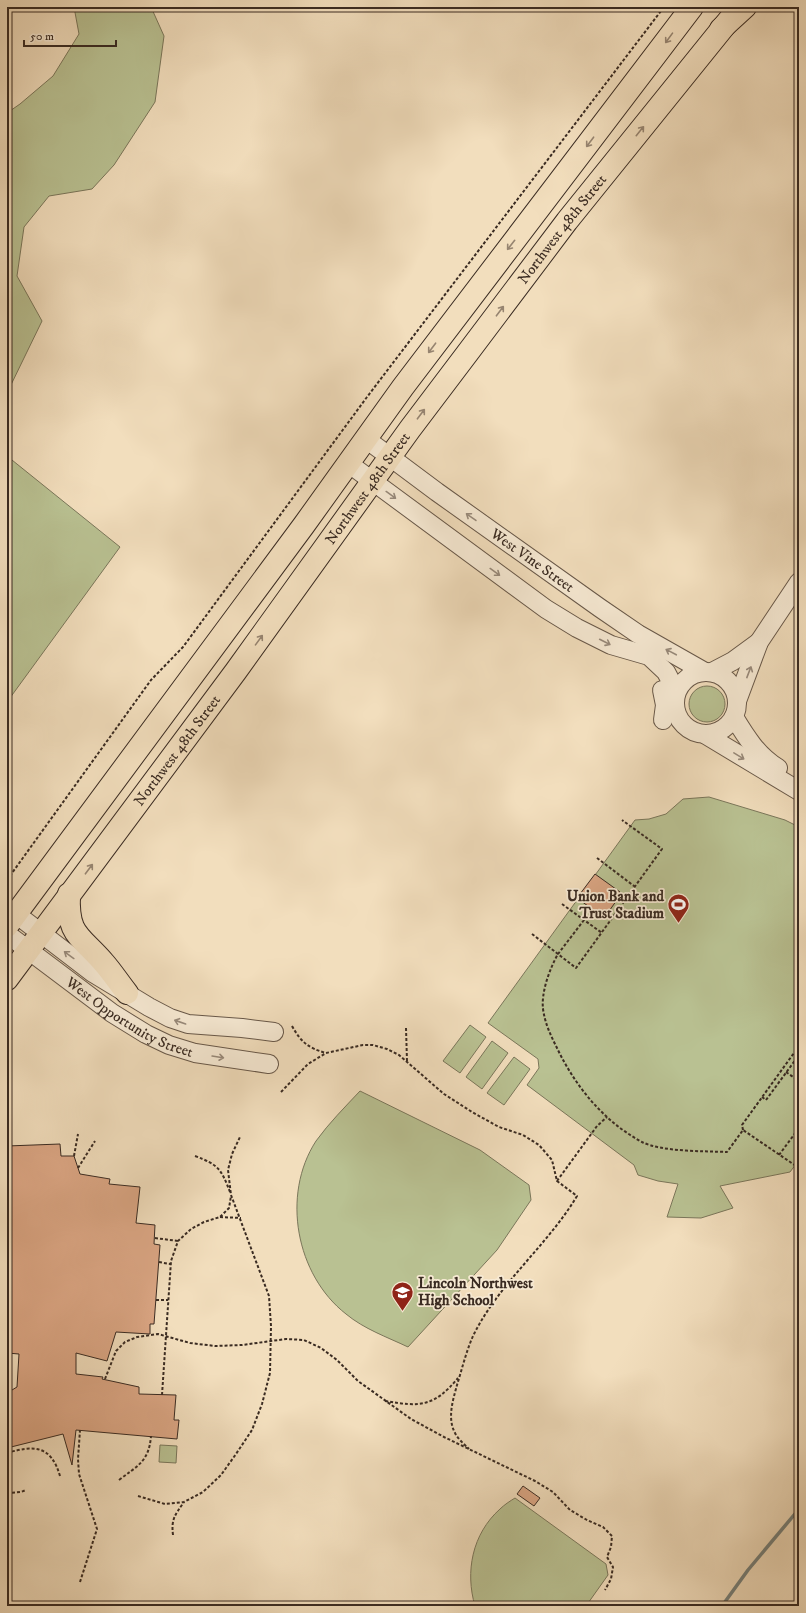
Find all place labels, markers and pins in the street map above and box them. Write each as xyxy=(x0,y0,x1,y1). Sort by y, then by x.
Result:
place label: Union Bank and Trust Stadium xyxy=(567,887,665,923)
sports icon: Union Bank and Trust Stadium xyxy=(666,892,692,925)
place label: Lincoln Northwest High School xyxy=(418,1274,533,1310)
school or university icon: Lincoln Northwest High School xyxy=(390,1279,416,1312)

